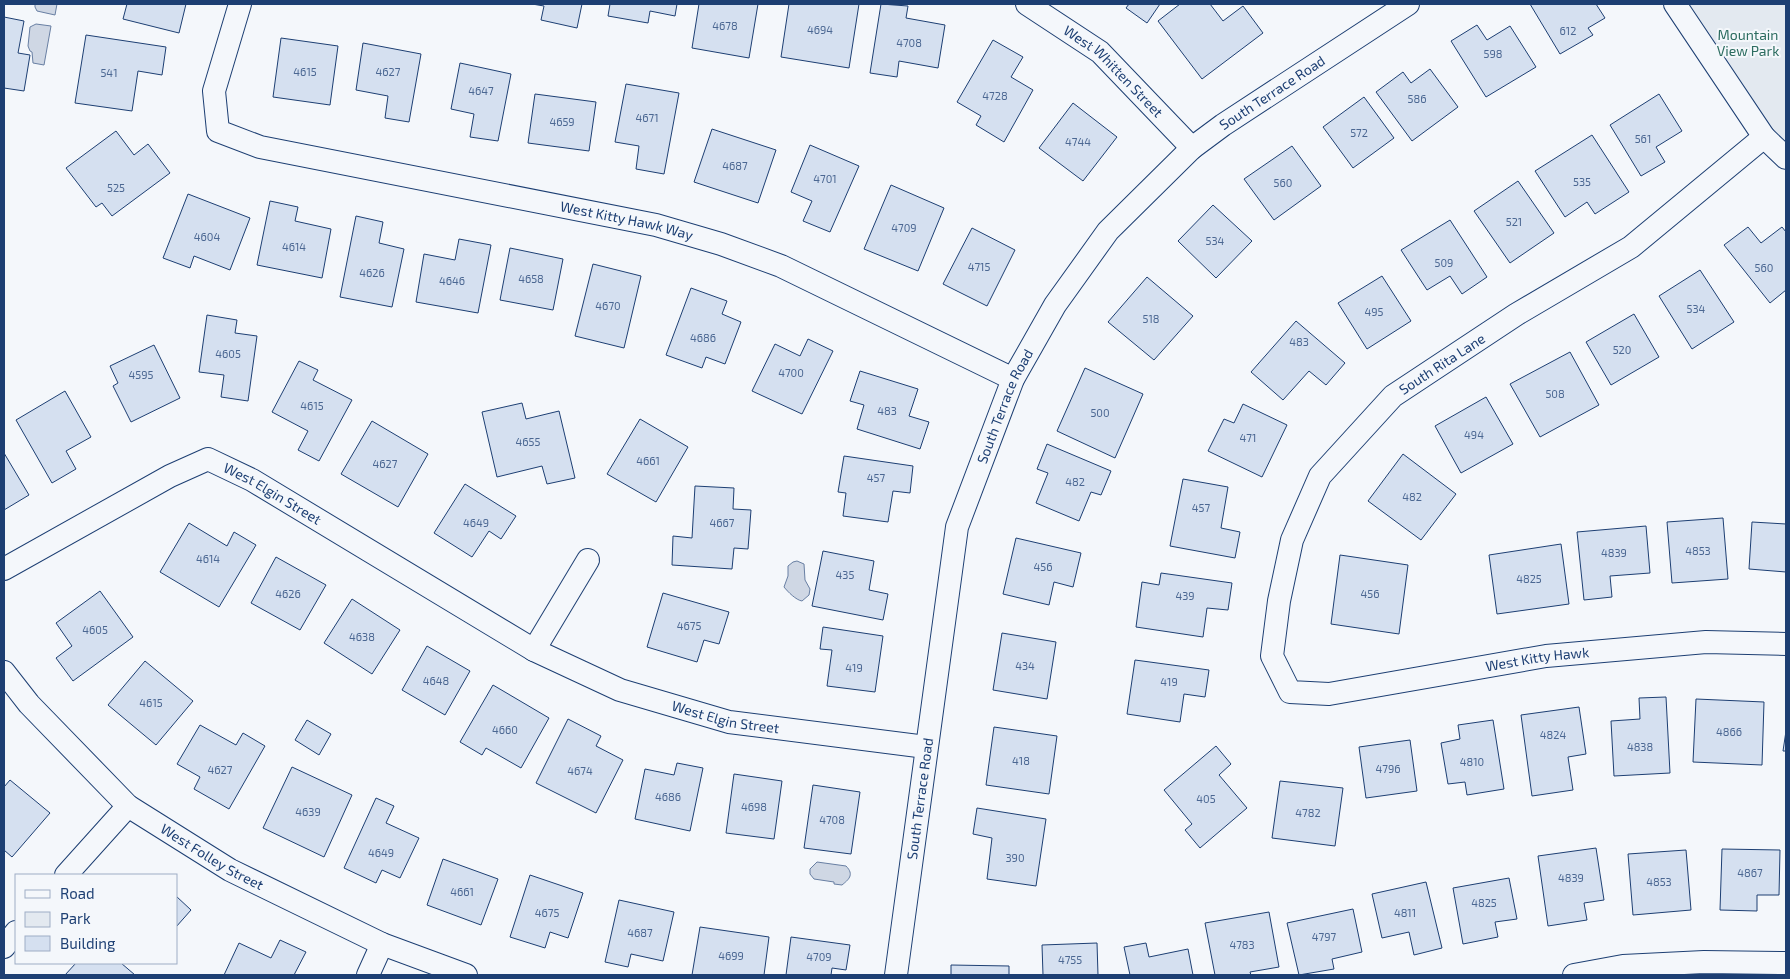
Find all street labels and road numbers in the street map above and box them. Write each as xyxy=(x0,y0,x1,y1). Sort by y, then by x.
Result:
street label: West Whitten Street xyxy=(1060,21,1167,121)
street label: South Terrace Road xyxy=(1216,52,1328,133)
street label: West Kitty Hawk Way xyxy=(559,197,696,244)
street label: South Rita Lane xyxy=(1396,329,1488,398)
street label: South Terrace Road xyxy=(973,346,1036,466)
street label: West Elgin Street xyxy=(221,459,324,528)
street label: West Kitty Hawk xyxy=(1484,643,1590,674)
street label: West Elgin Street xyxy=(670,697,780,736)
street label: South Terrace Road xyxy=(903,737,936,861)
street label: West Folley Street xyxy=(158,820,266,893)

